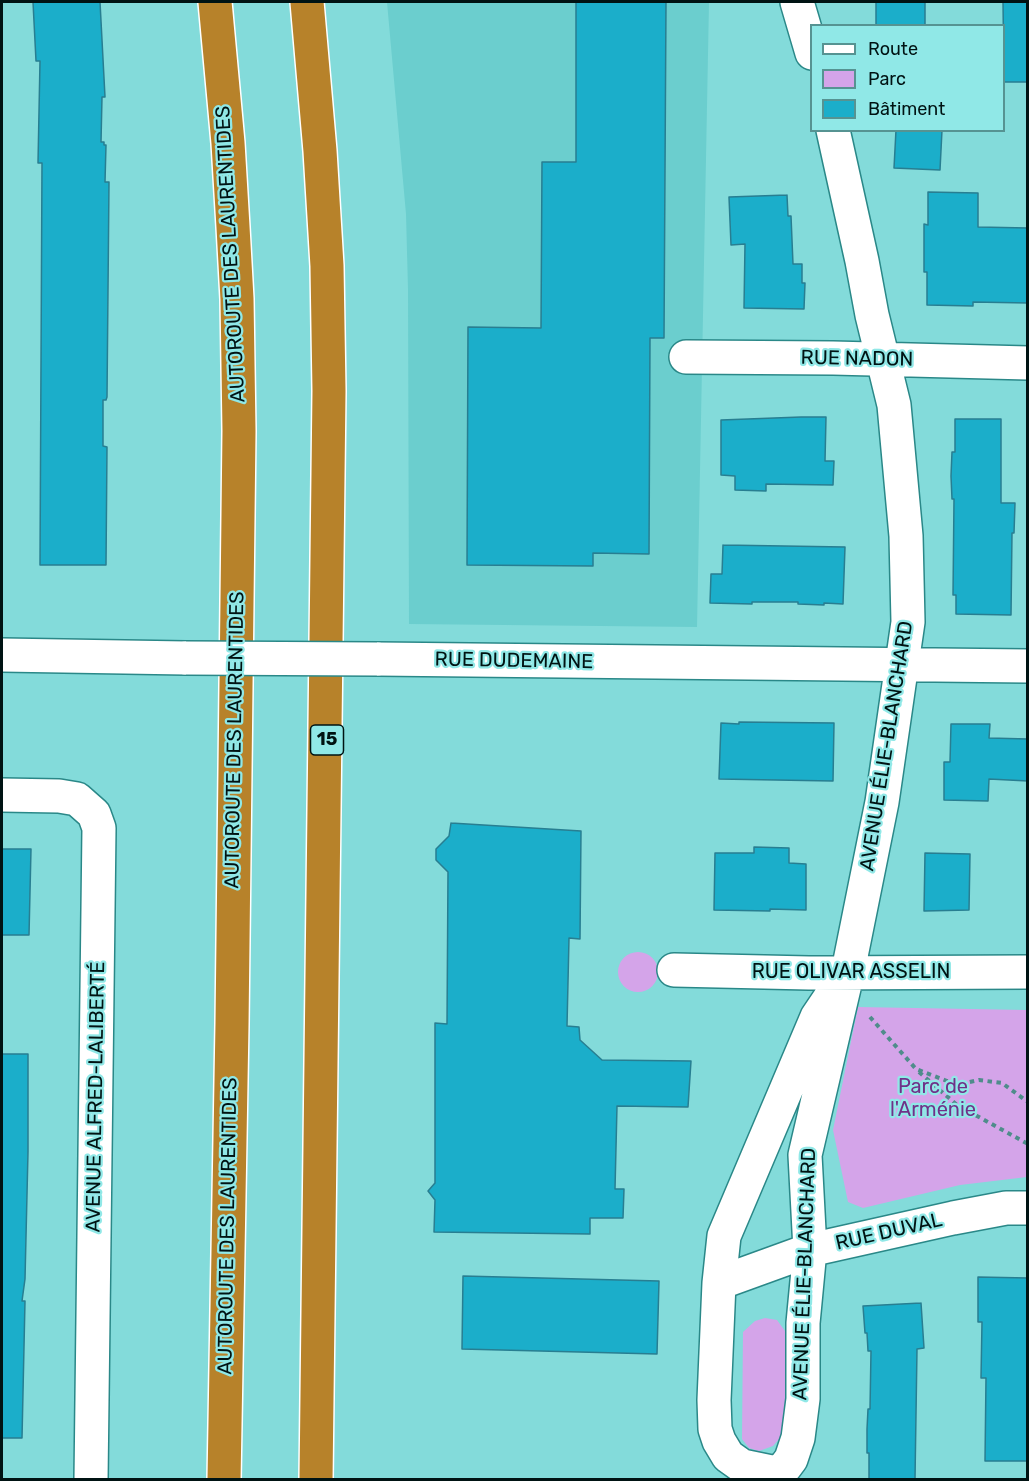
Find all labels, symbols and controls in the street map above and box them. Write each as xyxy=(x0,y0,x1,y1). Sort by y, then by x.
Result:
legend xyxy=(810,24,1005,132)
text: Route xyxy=(868,38,918,60)
text: Parc xyxy=(868,68,906,90)
text: Bâtiment xyxy=(868,98,945,120)
street label: AUTOROUTE DES LAURENTIDES xyxy=(211,105,251,403)
street label: RUE NADON xyxy=(800,346,914,372)
street label: AUTOROUTE DES LAURENTIDES xyxy=(220,591,250,889)
street label: AVENUE ÉLIE-BLANCHARD xyxy=(855,619,919,873)
street label: RUE DUDEMAINE xyxy=(435,648,593,674)
road number: 15 xyxy=(310,725,344,755)
street label: RUE OLIVAR ASSELIN xyxy=(752,960,950,984)
street label: AVENUE ALFRED-LALIBERTÉ xyxy=(82,961,110,1233)
park label: Parc de l'Arménie xyxy=(890,1075,976,1122)
street label: AUTOROUTE DES LAURENTIDES xyxy=(213,1077,243,1375)
street label: AVENUE ÉLIE-BLANCHARD xyxy=(789,1147,821,1401)
street label: RUE DUVAL xyxy=(833,1208,945,1256)

